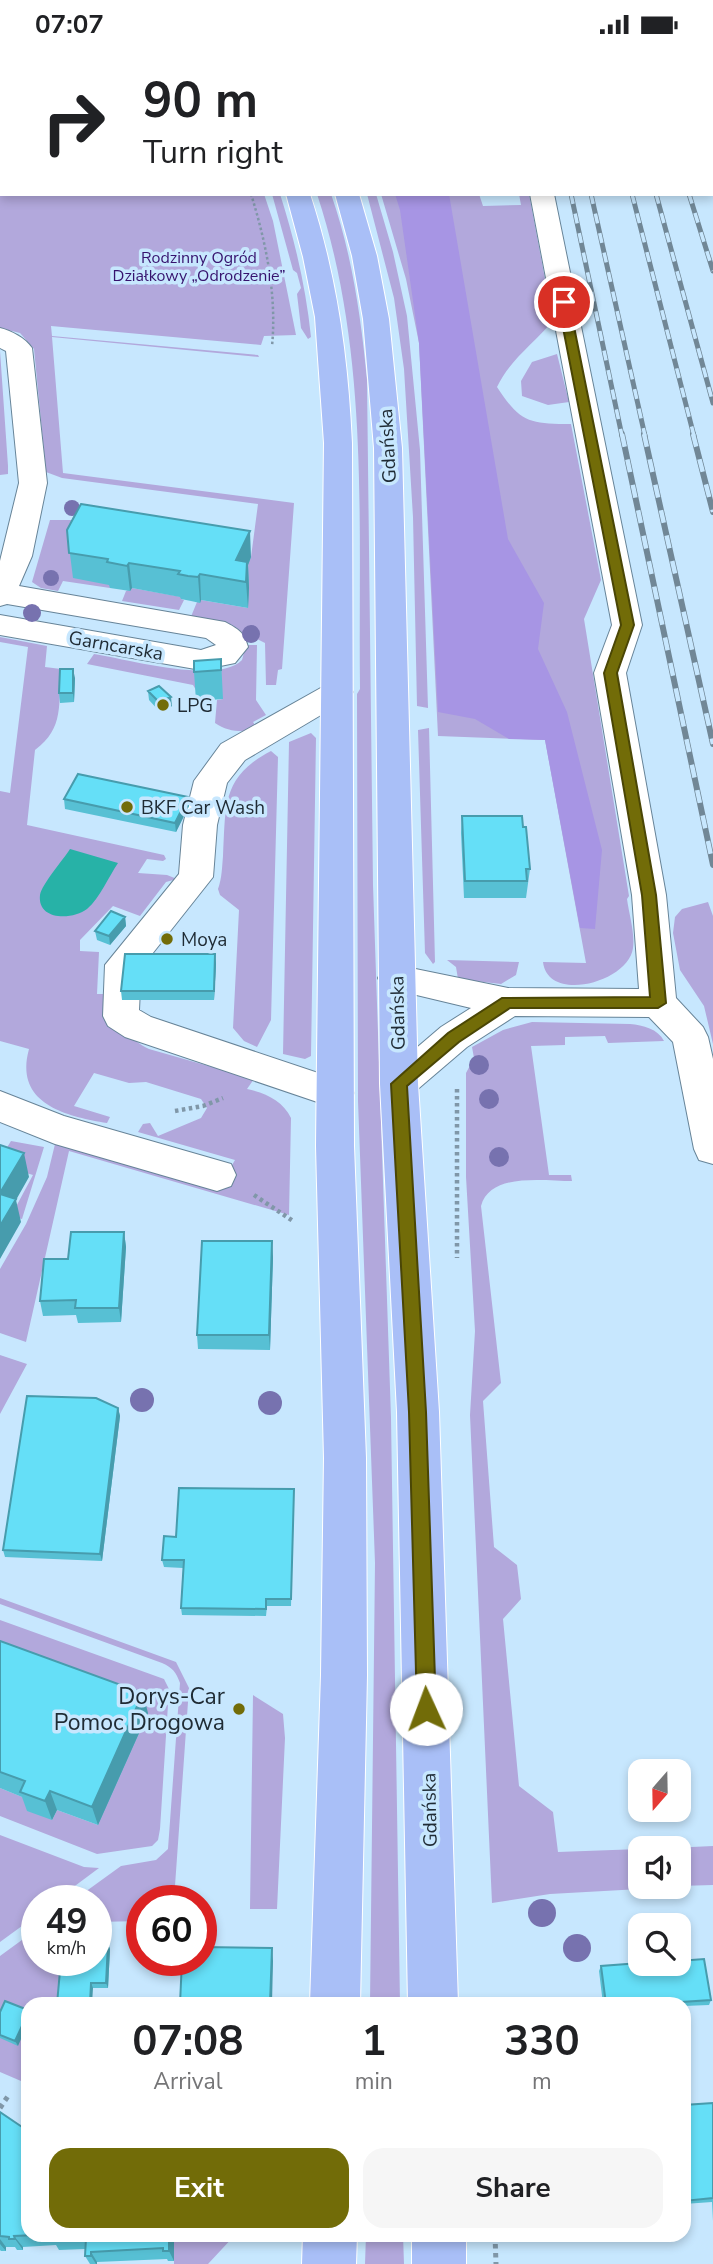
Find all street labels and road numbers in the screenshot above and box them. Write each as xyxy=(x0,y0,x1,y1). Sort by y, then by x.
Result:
street label: Gdańska xyxy=(373,408,403,484)
street label: Garncarska xyxy=(67,625,165,667)
street label: Gdańska xyxy=(384,976,412,1050)
street label: Gdańska xyxy=(416,1773,444,1847)

